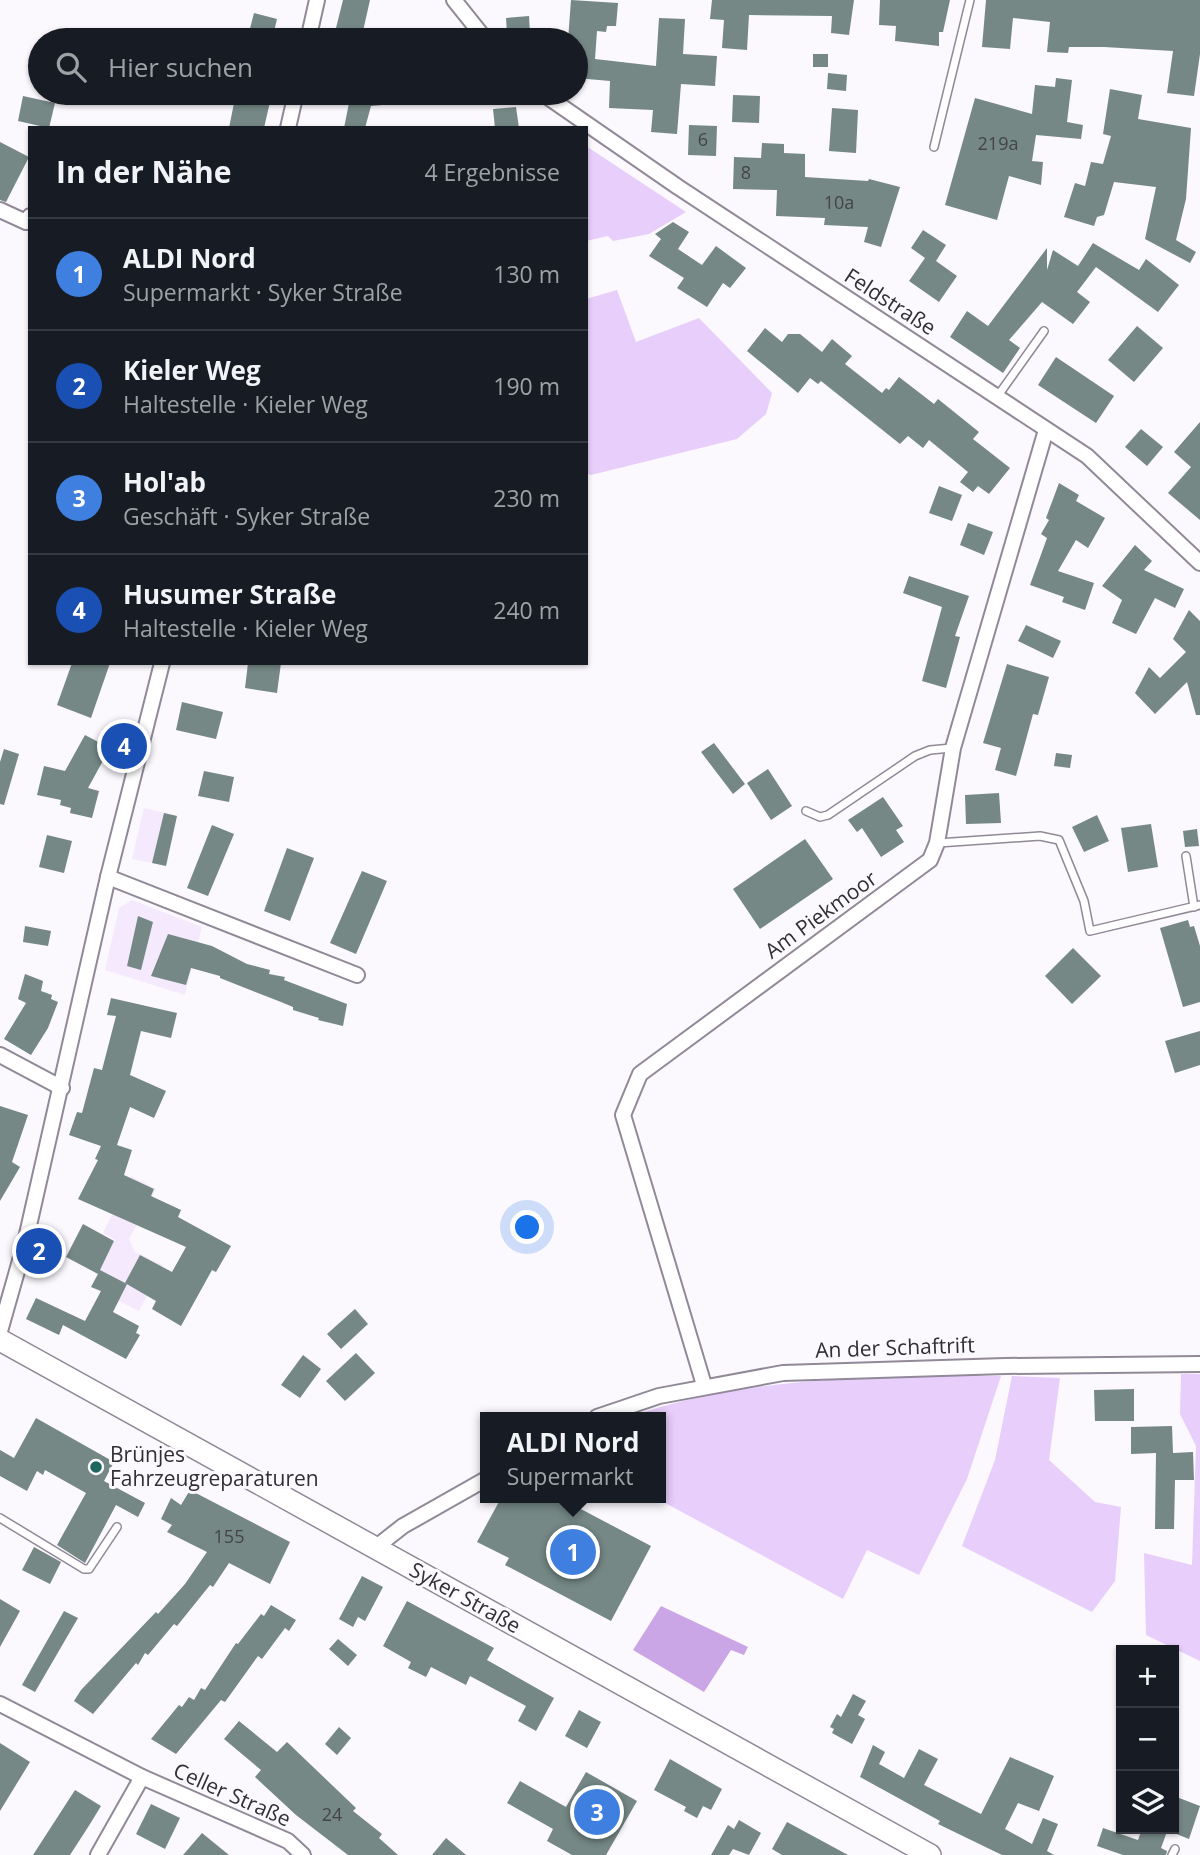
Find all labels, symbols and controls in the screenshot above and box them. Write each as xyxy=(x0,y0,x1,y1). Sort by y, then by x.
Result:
search box xyxy=(28,28,588,105)
icon: search xyxy=(52,48,90,86)
text: Hier suchen xyxy=(108,49,253,85)
house number: 6 xyxy=(698,127,708,151)
house number: 219a xyxy=(978,131,1018,155)
text: In der Nähe xyxy=(56,151,232,192)
text: 4 Ergebnisse xyxy=(424,156,560,188)
house number: 8 xyxy=(741,160,751,184)
house number: 10a xyxy=(824,190,854,214)
text: ALDI Nord xyxy=(123,240,256,276)
text: 1 xyxy=(72,258,86,290)
text: 130 m xyxy=(493,258,560,290)
street label: Feldstraße xyxy=(840,261,942,341)
text: Supermarkt · Syker Straße xyxy=(123,276,403,308)
text: Kieler Weg xyxy=(123,352,261,388)
text: 2 xyxy=(72,370,86,402)
text: 190 m xyxy=(493,370,560,402)
text: Haltestelle · Kieler Weg xyxy=(123,388,368,420)
text: Hol'ab xyxy=(123,464,206,500)
text: 3 xyxy=(72,482,86,514)
text: 230 m xyxy=(493,482,560,514)
text: Geschäft · Syker Straße xyxy=(123,500,370,532)
text: Husumer Straße xyxy=(123,576,336,612)
text: 4 xyxy=(72,594,86,626)
text: 240 m xyxy=(493,594,560,626)
text: Haltestelle · Kieler Weg xyxy=(123,612,368,644)
pin: 4 xyxy=(101,720,147,772)
street label: Am Piekmoor xyxy=(759,864,882,964)
your location xyxy=(510,1210,544,1244)
pin: 2 xyxy=(16,1225,62,1277)
street label: An der Schaftrift xyxy=(815,1330,975,1364)
popup xyxy=(480,1412,666,1503)
text: ALDI Nord xyxy=(507,1424,639,1460)
place label: Brünjes Fahrzeugreparaturen xyxy=(110,1440,319,1492)
marker: Brünjes Fahrzeugreparaturen xyxy=(88,1459,104,1475)
text: Supermarkt xyxy=(507,1460,633,1492)
house number: 155 xyxy=(214,1524,244,1548)
pin: 1 xyxy=(550,1526,596,1578)
street label: Syker Straße xyxy=(405,1555,526,1639)
map controls xyxy=(1116,1645,1179,1834)
button: + xyxy=(1116,1645,1179,1708)
button: − xyxy=(1116,1708,1179,1771)
street label: Celler Straße xyxy=(169,1756,295,1832)
button: layers xyxy=(1116,1771,1179,1834)
pin: 3 xyxy=(574,1786,620,1838)
house number: 24 xyxy=(322,1802,342,1826)

